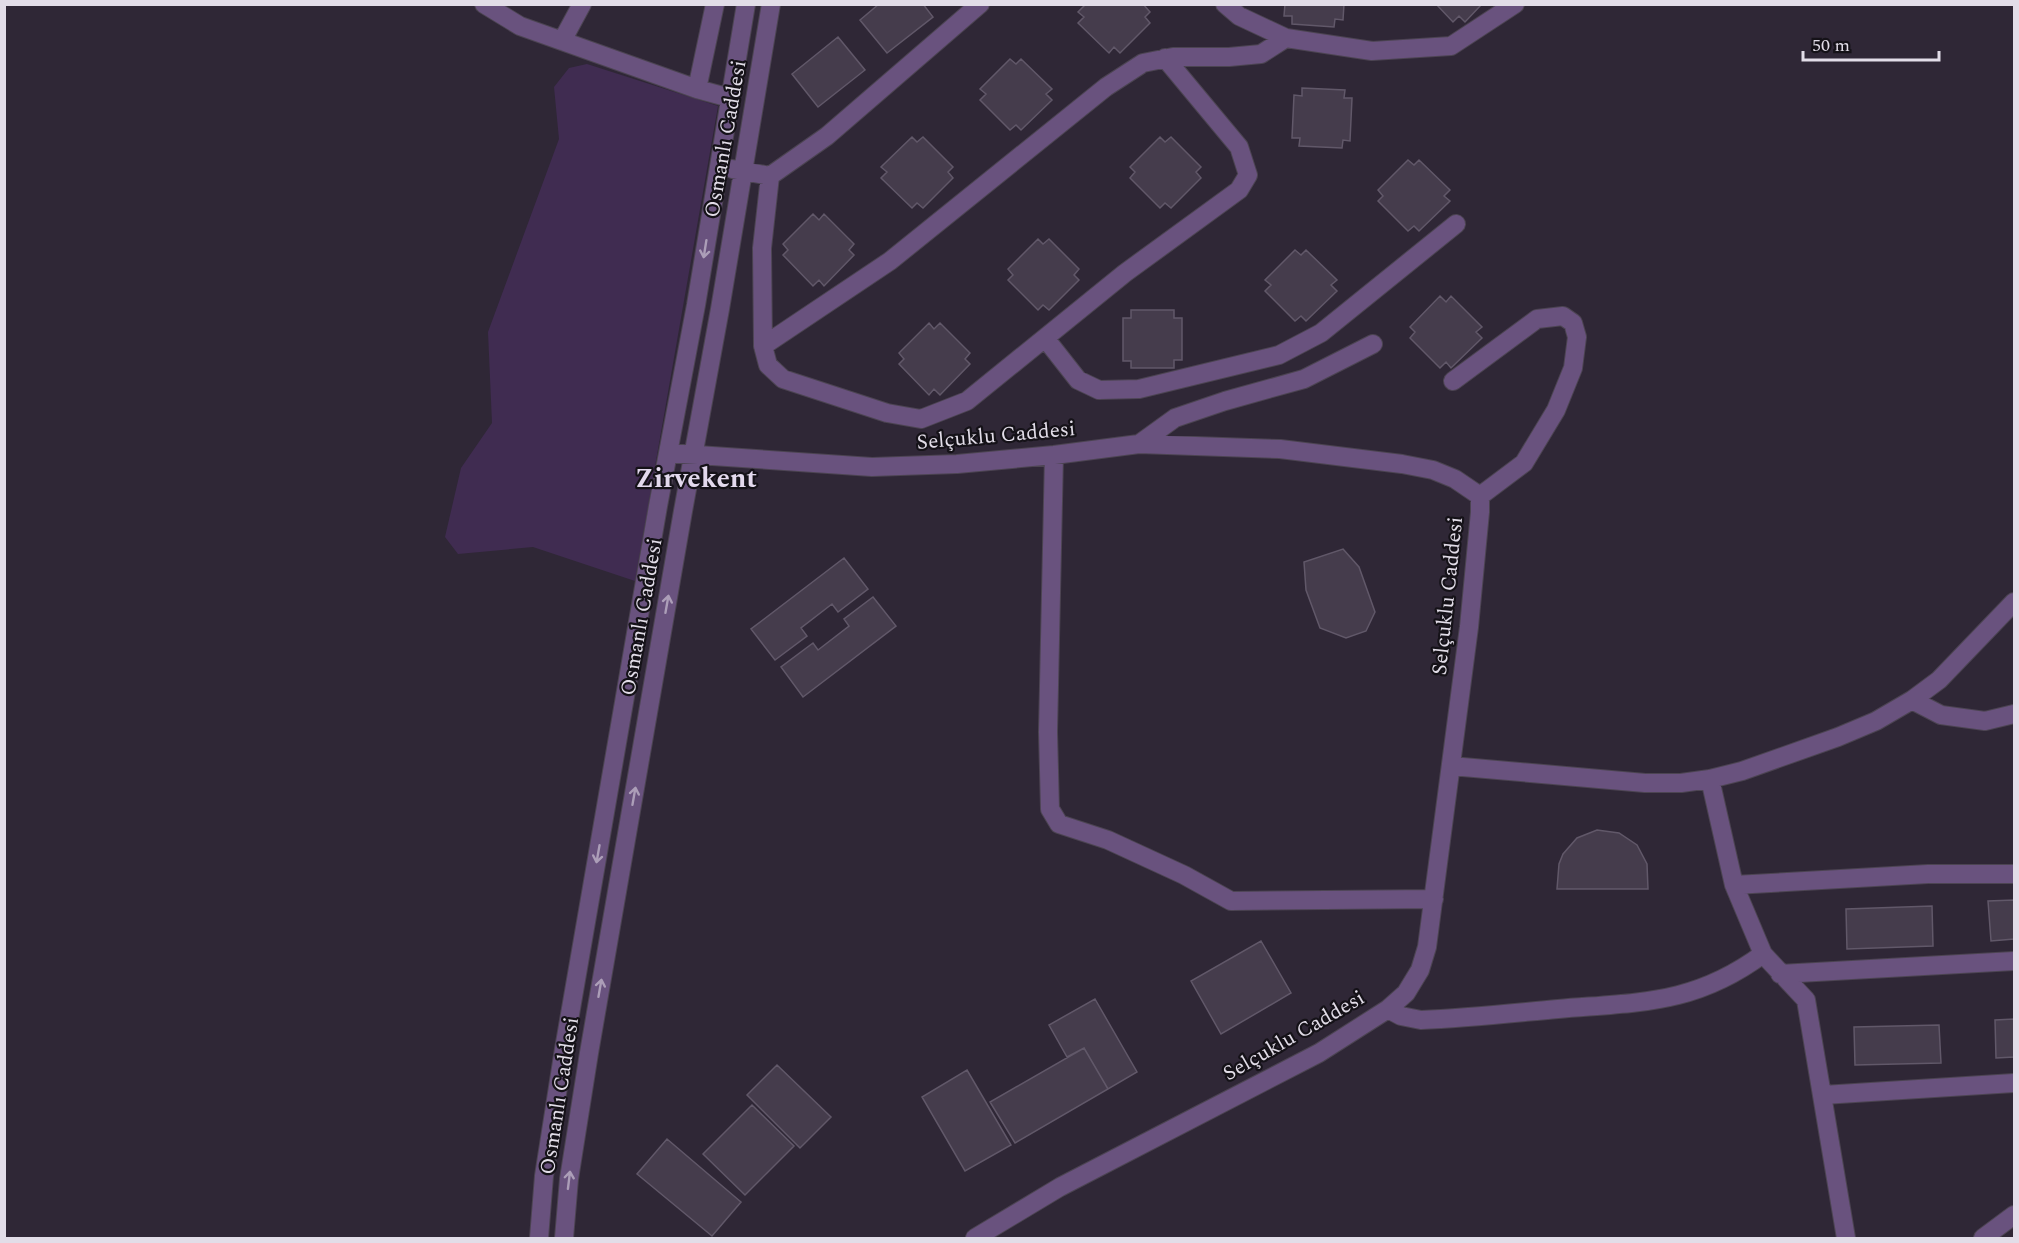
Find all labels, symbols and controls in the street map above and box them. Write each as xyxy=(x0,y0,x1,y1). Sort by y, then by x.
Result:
scale bar xyxy=(1803,24,1940,62)
text: 50 m xyxy=(1812,32,1850,59)
street label: Osmanlı Caddesi xyxy=(696,58,756,220)
one-way arrow xyxy=(699,238,710,258)
street label: Selçuklu Caddesi xyxy=(915,413,1077,459)
district label: Zirvekent xyxy=(635,458,757,500)
street label: Selçuklu Caddesi xyxy=(1424,515,1472,677)
street label: Osmanlı Caddesi xyxy=(612,536,672,698)
one-way arrow xyxy=(662,594,673,614)
one-way arrow xyxy=(629,786,640,806)
one-way arrow xyxy=(592,844,603,864)
one-way arrow xyxy=(595,978,606,998)
street label: Selçuklu Caddesi xyxy=(1217,982,1371,1090)
street label: Osmanlı Caddesi xyxy=(532,1015,588,1177)
one-way arrow xyxy=(564,1171,575,1191)

